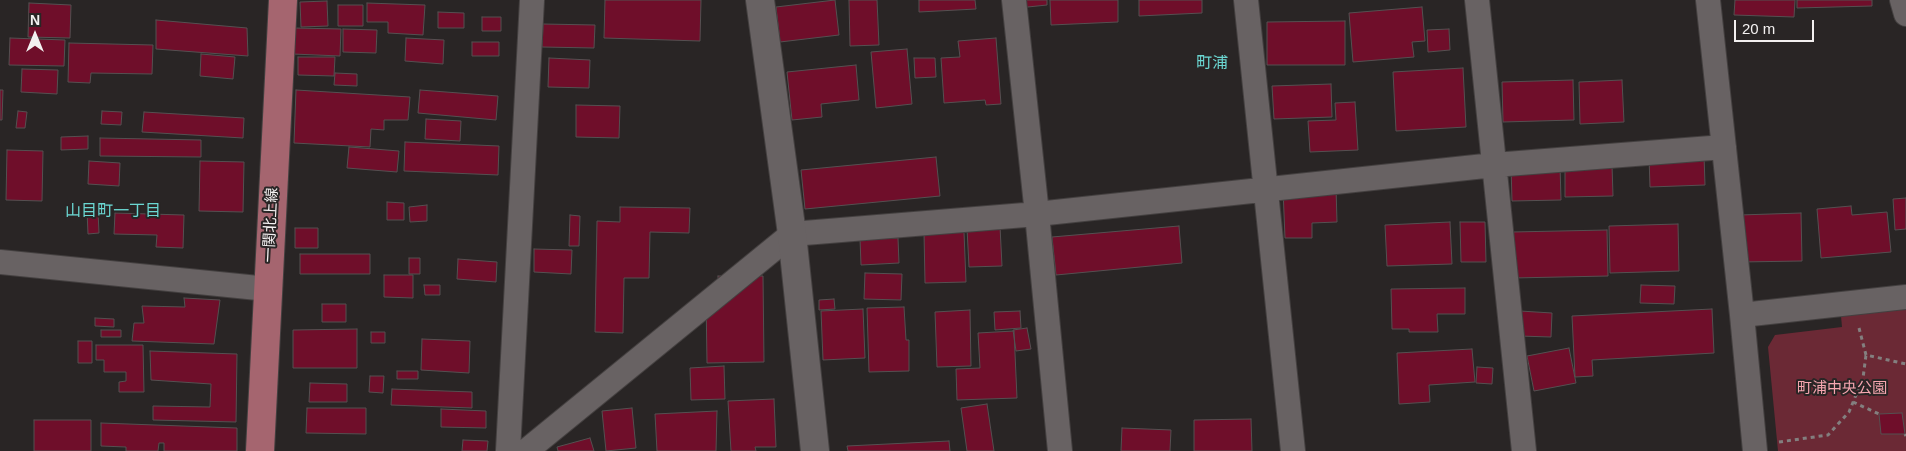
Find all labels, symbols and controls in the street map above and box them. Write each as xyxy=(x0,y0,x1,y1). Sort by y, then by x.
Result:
north arrow xyxy=(10,10,60,60)
scale bar xyxy=(1736,10,1816,42)
text: N xyxy=(30,12,40,28)
text: 20 m xyxy=(1742,20,1775,37)
district label: 町浦 xyxy=(1196,54,1228,74)
street label: 一関北上線 xyxy=(260,187,282,263)
district label: 山目町一丁目 xyxy=(65,202,161,222)
park label: 町浦中央公園 xyxy=(1797,380,1887,398)

